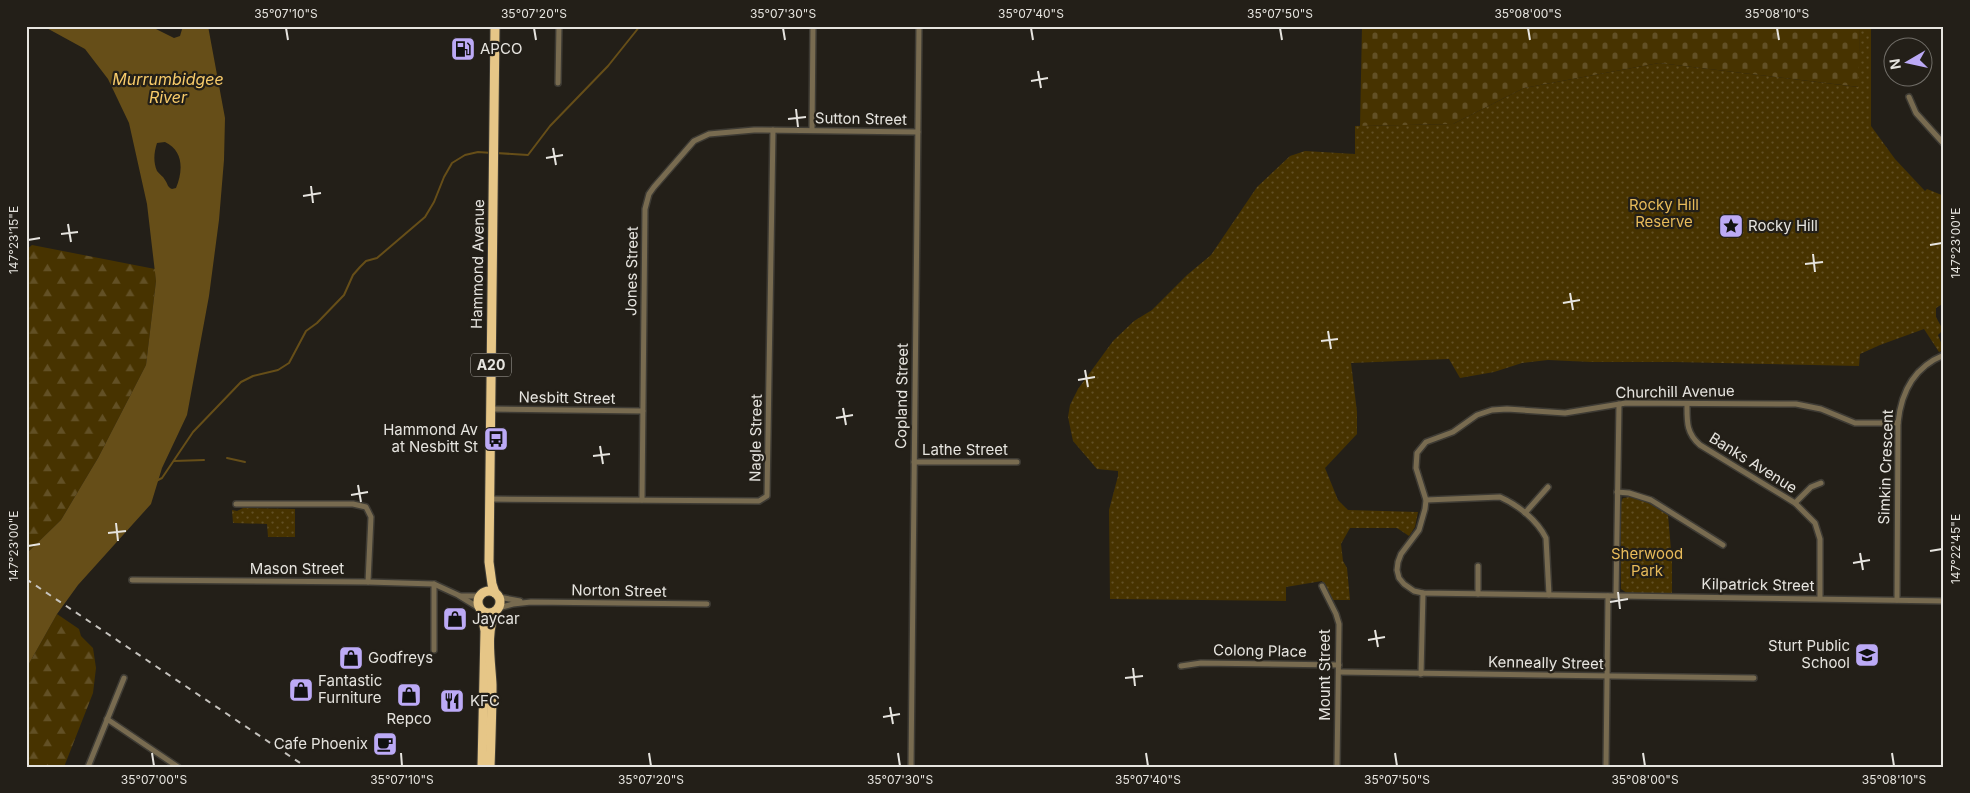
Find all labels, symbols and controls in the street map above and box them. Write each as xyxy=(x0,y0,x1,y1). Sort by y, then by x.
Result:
text: 35°07'10"S xyxy=(254,6,318,21)
text: 35°07'20"S xyxy=(501,6,567,21)
text: 35°07'30"S xyxy=(750,6,816,21)
text: 35°07'40"S xyxy=(998,6,1064,21)
text: 35°07'50"S xyxy=(1247,6,1313,21)
text: 35°08'00"S xyxy=(1494,6,1562,21)
text: 35°08'10"S xyxy=(1745,6,1810,21)
fuel station icon: APCO xyxy=(450,36,476,62)
north arrow xyxy=(1882,38,1932,88)
place label: APCO xyxy=(480,39,522,58)
text: N xyxy=(1885,58,1904,71)
water label: Murrumbidgee River xyxy=(112,69,224,107)
street label: Sutton Street xyxy=(815,108,907,129)
park label: Rocky Hill Reserve xyxy=(1629,195,1699,231)
street label: Hammond Avenue xyxy=(467,199,488,329)
text: 147°23'15"E xyxy=(6,206,21,274)
text: 147°23'00"E xyxy=(1948,207,1963,279)
place icon: Rocky Hill xyxy=(1718,213,1744,239)
place label: Rocky Hill xyxy=(1748,216,1818,235)
street label: Jones Street xyxy=(621,226,642,316)
street label: Copland Street xyxy=(891,343,912,449)
road number: A20 xyxy=(471,354,511,376)
street label: Churchill Avenue xyxy=(1615,381,1735,402)
street label: Nesbitt Street xyxy=(518,387,616,408)
street label: Nagle Street xyxy=(745,394,766,482)
street label: Simkin Crescent xyxy=(1874,409,1897,525)
place label: Hammond Av at Nesbitt St xyxy=(383,420,479,456)
bus stop icon: Hammond Av at Nesbitt St xyxy=(483,426,509,452)
street label: Banks Avenue xyxy=(1706,428,1801,497)
street label: Lathe Street xyxy=(922,440,1008,459)
text: 147°23'00"E xyxy=(6,510,21,582)
text: 147°22'45"E xyxy=(1948,514,1963,584)
park label: Sherwood Park xyxy=(1611,544,1683,580)
street label: Mason Street xyxy=(250,559,344,578)
street label: Kilpatrick Street xyxy=(1701,574,1815,595)
street label: Norton Street xyxy=(571,580,667,601)
shop icon: Jaycar xyxy=(442,606,468,632)
place label: Jaycar xyxy=(472,609,520,628)
street label: Mount Street xyxy=(1315,629,1334,721)
place label: Sturt Public School xyxy=(1768,636,1850,672)
street label: Colong Place xyxy=(1213,640,1307,661)
school or university icon: Sturt Public School xyxy=(1854,642,1880,668)
shop icon: Godfreys xyxy=(338,645,364,671)
place label: Godfreys xyxy=(368,648,433,667)
street label: Kenneally Street xyxy=(1488,652,1604,673)
place label: Fantastic Furniture xyxy=(318,671,382,707)
shop icon: Fantastic Furniture xyxy=(288,677,314,703)
shop icon: Repco xyxy=(396,682,422,708)
restaurant icon: KFC xyxy=(439,688,465,714)
place label: KFC xyxy=(470,691,500,710)
place label: Repco xyxy=(387,709,431,728)
cafe icon: Cafe Phoenix xyxy=(372,731,398,757)
place label: Cafe Phoenix xyxy=(274,734,368,753)
text: 35°07'00"S xyxy=(121,772,187,787)
text: 35°07'10"S xyxy=(370,772,434,787)
text: 35°07'20"S xyxy=(618,772,684,787)
text: 35°07'30"S xyxy=(867,772,933,787)
text: 35°07'40"S xyxy=(1115,772,1181,787)
text: 35°07'50"S xyxy=(1364,772,1430,787)
text: 35°08'00"S xyxy=(1611,772,1679,787)
text: 35°08'10"S xyxy=(1862,772,1927,787)

